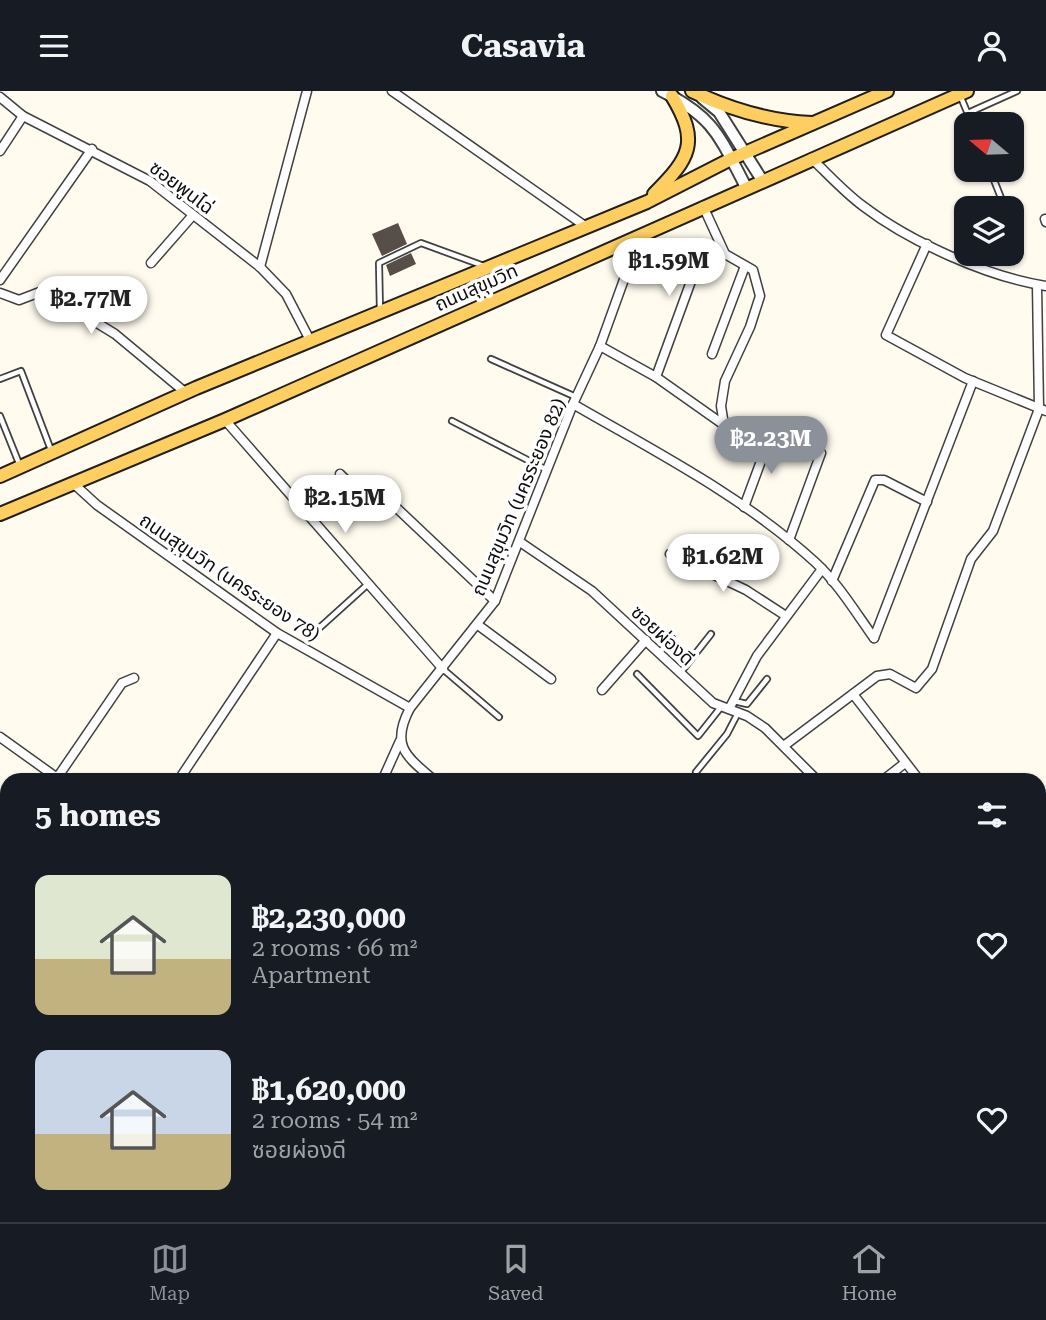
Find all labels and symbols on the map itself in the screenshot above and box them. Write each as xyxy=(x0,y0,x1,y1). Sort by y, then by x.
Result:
north arrow xyxy=(954,112,1024,182)
street label: ซอยพูนไฉ่ xyxy=(144,156,218,220)
pin: ฿1.59M xyxy=(612,239,726,298)
street label: ถนนสุขุมวิท xyxy=(431,259,521,316)
pin: ฿2.77M xyxy=(34,277,148,336)
street label: ถนนสุขุมวิท (นครระยอง 82) xyxy=(466,395,571,600)
pin: ฿2.23M xyxy=(714,417,828,476)
pin: ฿2.15M xyxy=(288,475,402,535)
street label: ถนนสุขุมวิท (นครระยอง 78) xyxy=(135,508,324,646)
pin: ฿1.62M xyxy=(666,535,780,594)
street label: ซอยผ่องดี xyxy=(626,600,699,670)

